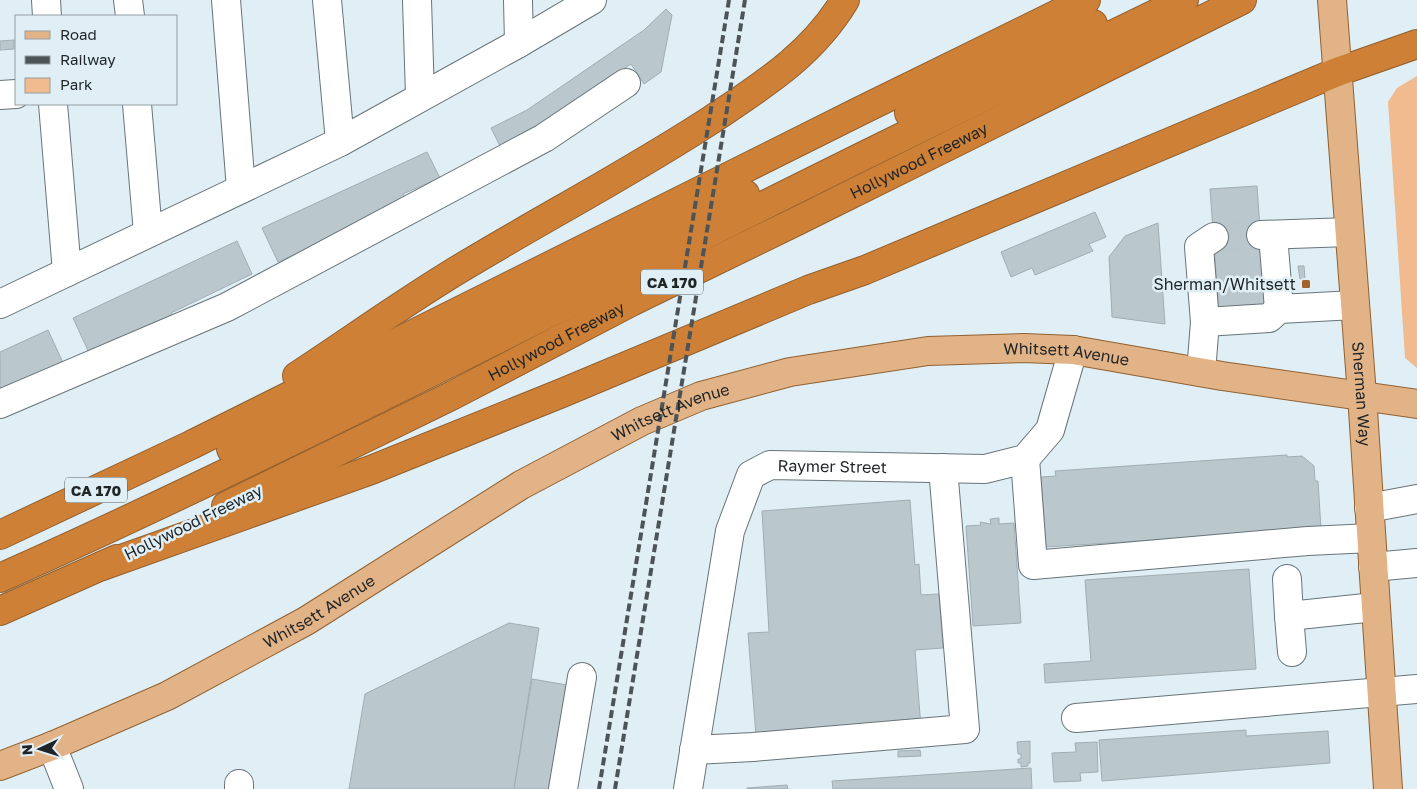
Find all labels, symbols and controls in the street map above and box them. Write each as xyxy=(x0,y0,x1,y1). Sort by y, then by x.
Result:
legend xyxy=(15,15,178,105)
text: Road xyxy=(60,25,97,43)
text: Railway xyxy=(60,50,116,68)
text: Park xyxy=(60,75,93,93)
street label: Hollywood Freeway xyxy=(846,118,991,203)
road number: CA 170 xyxy=(641,270,703,294)
place label: Sherman/Whitsett xyxy=(1153,274,1296,294)
marker: Sherman/Whitsett xyxy=(1300,278,1312,290)
street label: Hollywood Freeway xyxy=(484,297,628,385)
street label: Whitsett Avenue xyxy=(1003,338,1131,370)
street label: Sherman Way xyxy=(1348,341,1375,447)
street label: Whitsett Avenue xyxy=(607,379,732,446)
street label: Raymer Street xyxy=(777,455,887,477)
road number: CA 170 xyxy=(65,478,127,502)
street label: Hollywood Freeway xyxy=(121,480,265,564)
street label: Whitsett Avenue xyxy=(259,570,378,652)
north arrow xyxy=(15,724,65,774)
text: N xyxy=(18,744,35,756)

